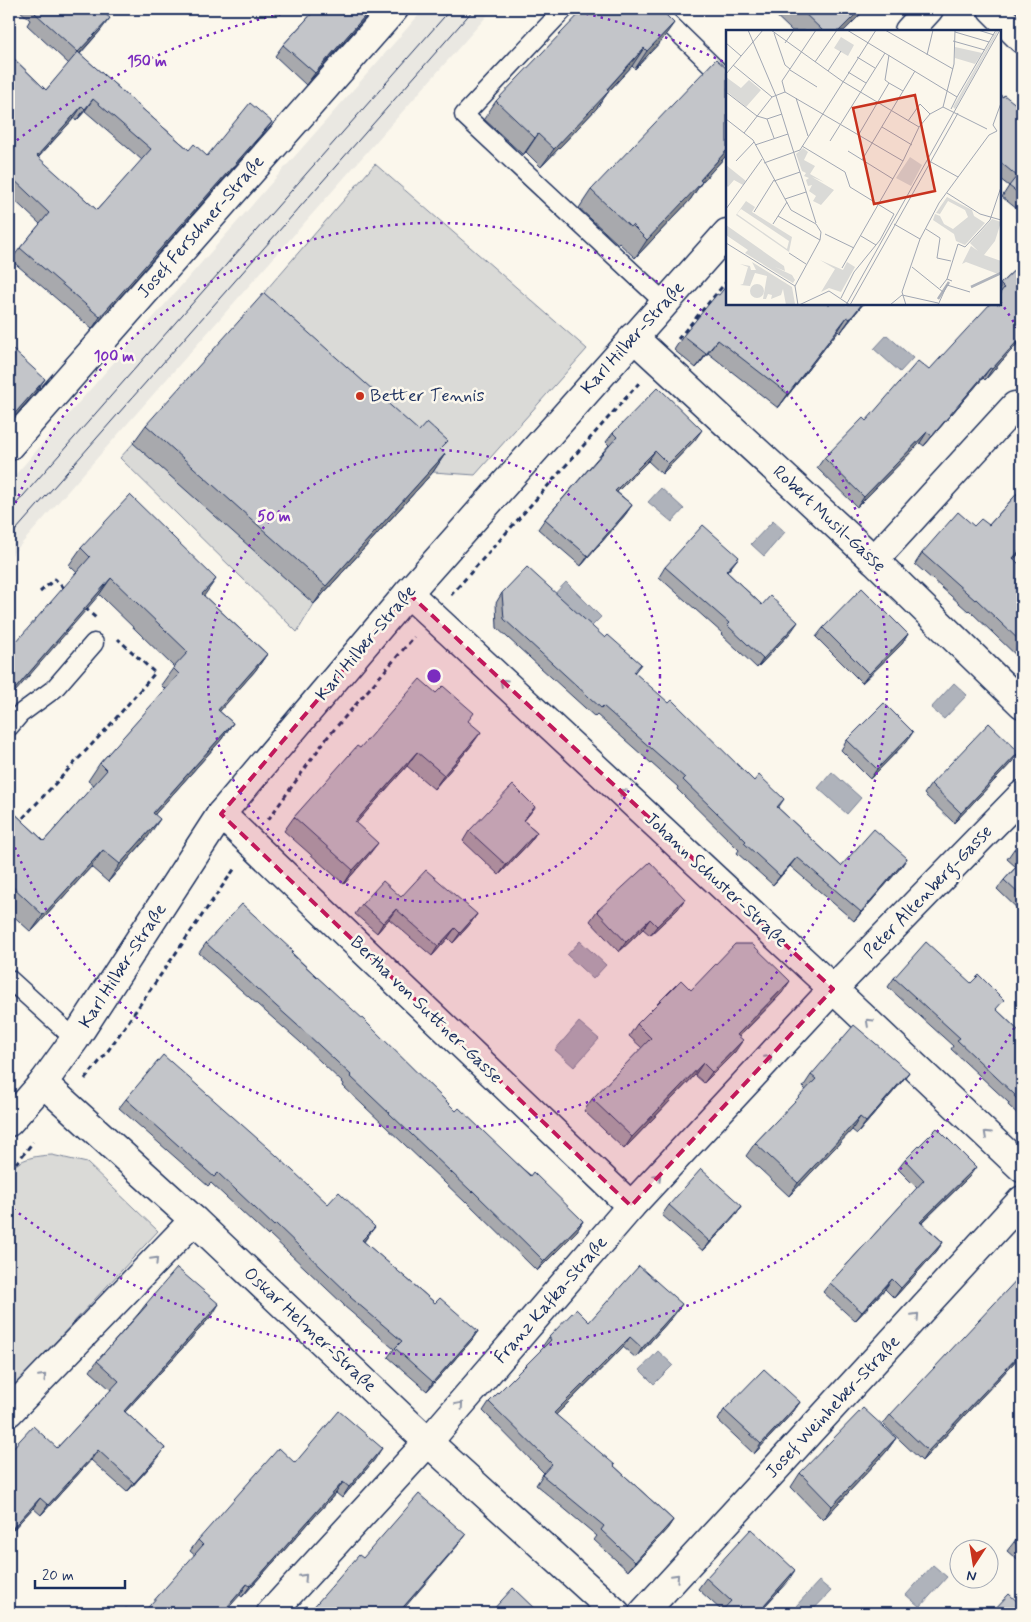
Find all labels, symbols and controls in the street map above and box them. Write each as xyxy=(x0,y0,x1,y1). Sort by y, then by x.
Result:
inset map xyxy=(726,30,1001,305)
text: 150 m xyxy=(127,52,167,72)
street label: Josef Ferschner-Straße xyxy=(132,150,270,304)
street label: Karl Hilber-Straße xyxy=(576,276,690,400)
text: 100 m xyxy=(94,347,134,367)
place label: Better Tennis xyxy=(370,384,484,408)
marker: Better Tennis xyxy=(354,390,366,402)
street label: Robert Musil-Gasse xyxy=(767,460,891,578)
text: 50 m xyxy=(257,507,291,527)
street label: Karl Hilber-Straße xyxy=(310,580,422,706)
centre of rings xyxy=(425,667,443,685)
one-way arrow xyxy=(499,679,508,688)
one-way arrow xyxy=(618,789,627,798)
street label: Johann Schuster-Straße xyxy=(639,807,793,953)
street label: Peter Altenberg-Gasse xyxy=(858,820,999,965)
street label: Karl Hilber-Straße xyxy=(74,899,172,1033)
street label: Bertha von Suttner-Gasse xyxy=(345,931,507,1089)
one-way arrow xyxy=(865,1019,874,1028)
one-way arrow xyxy=(763,1054,772,1063)
one-way arrow xyxy=(983,1131,992,1140)
one-way arrow xyxy=(652,1173,661,1182)
street label: Franz Kafka-Straße xyxy=(489,1231,613,1369)
one-way arrow xyxy=(149,1257,158,1266)
street label: Oskar Helmer-Straße xyxy=(238,1262,382,1398)
one-way arrow xyxy=(910,1312,919,1321)
street label: Josef Weinheber-Straße xyxy=(760,1330,906,1484)
one-way arrow xyxy=(37,1374,46,1383)
one-way arrow xyxy=(454,1402,463,1411)
north arrow xyxy=(948,1540,998,1590)
scale bar xyxy=(35,1557,125,1589)
text: 20 m xyxy=(42,1566,74,1586)
text: N xyxy=(965,1566,978,1586)
one-way arrow xyxy=(298,1574,307,1583)
one-way arrow xyxy=(670,1574,679,1583)

